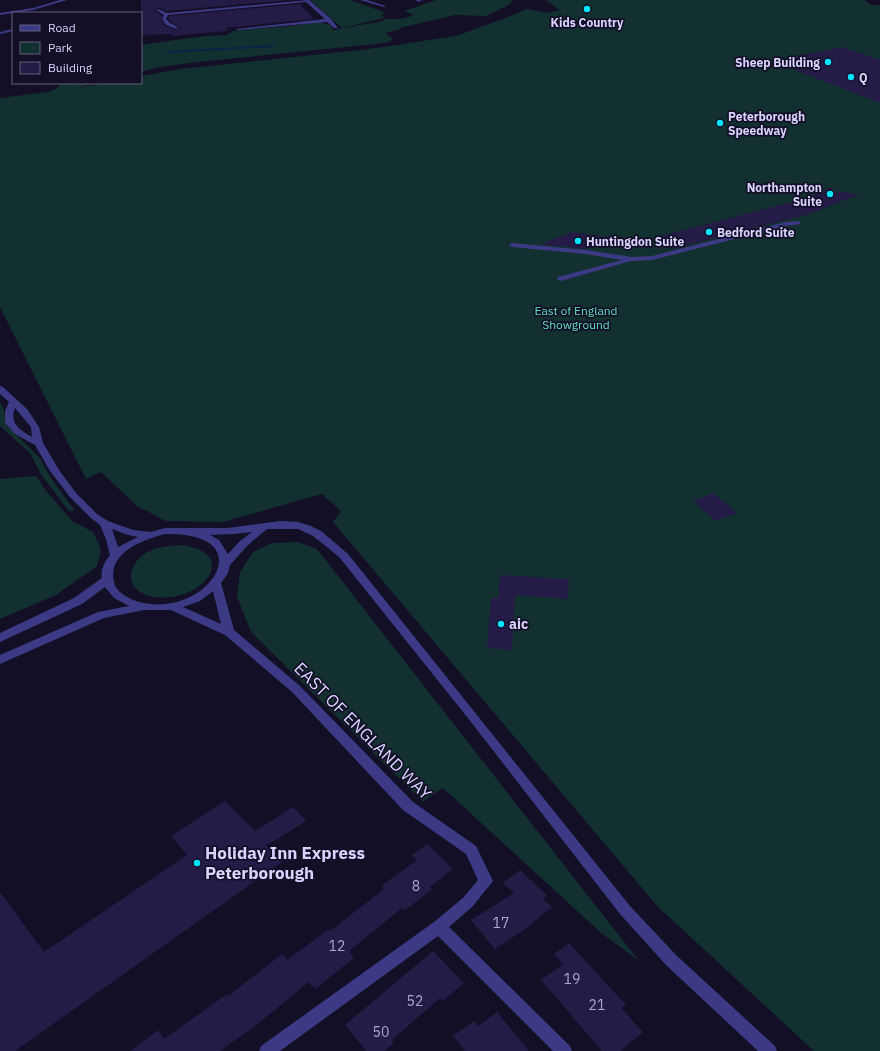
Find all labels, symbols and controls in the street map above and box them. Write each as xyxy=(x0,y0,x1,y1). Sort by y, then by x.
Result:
marker: Kids Country xyxy=(582,4,592,14)
legend xyxy=(12,12,142,84)
place label: Kids Country xyxy=(551,15,624,30)
text: Road xyxy=(48,20,76,35)
text: Park xyxy=(48,40,73,55)
place label: Sheep Building xyxy=(735,55,820,70)
marker: Sheep Building xyxy=(823,57,833,67)
text: Building xyxy=(48,60,93,75)
place label: Q xyxy=(859,70,868,85)
marker: Q xyxy=(846,72,856,82)
place label: Peterborough Speedway xyxy=(728,109,805,138)
marker: Peterborough Speedway xyxy=(715,118,725,128)
place label: Northampton Suite xyxy=(747,180,822,209)
marker: Northampton Suite xyxy=(825,189,835,199)
place label: Bedford Suite xyxy=(717,225,795,240)
marker: Bedford Suite xyxy=(704,227,714,237)
place label: Huntingdon Suite xyxy=(586,234,684,249)
marker: Huntingdon Suite xyxy=(573,236,583,246)
park label: East of England Showground xyxy=(534,303,618,332)
place label: aic xyxy=(509,615,528,633)
marker: aic xyxy=(496,619,506,629)
street label: EAST OF ENGLAND WAY xyxy=(290,658,436,804)
place label: Holiday Inn Express Peterborough xyxy=(205,842,365,884)
marker: Holiday Inn Express Peterborough xyxy=(192,858,202,868)
house number: 8 xyxy=(412,877,420,895)
house number: 17 xyxy=(493,914,509,932)
house number: 12 xyxy=(329,937,345,955)
house number: 19 xyxy=(564,970,580,988)
house number: 52 xyxy=(407,992,423,1010)
house number: 21 xyxy=(589,996,605,1014)
house number: 50 xyxy=(373,1023,389,1041)

